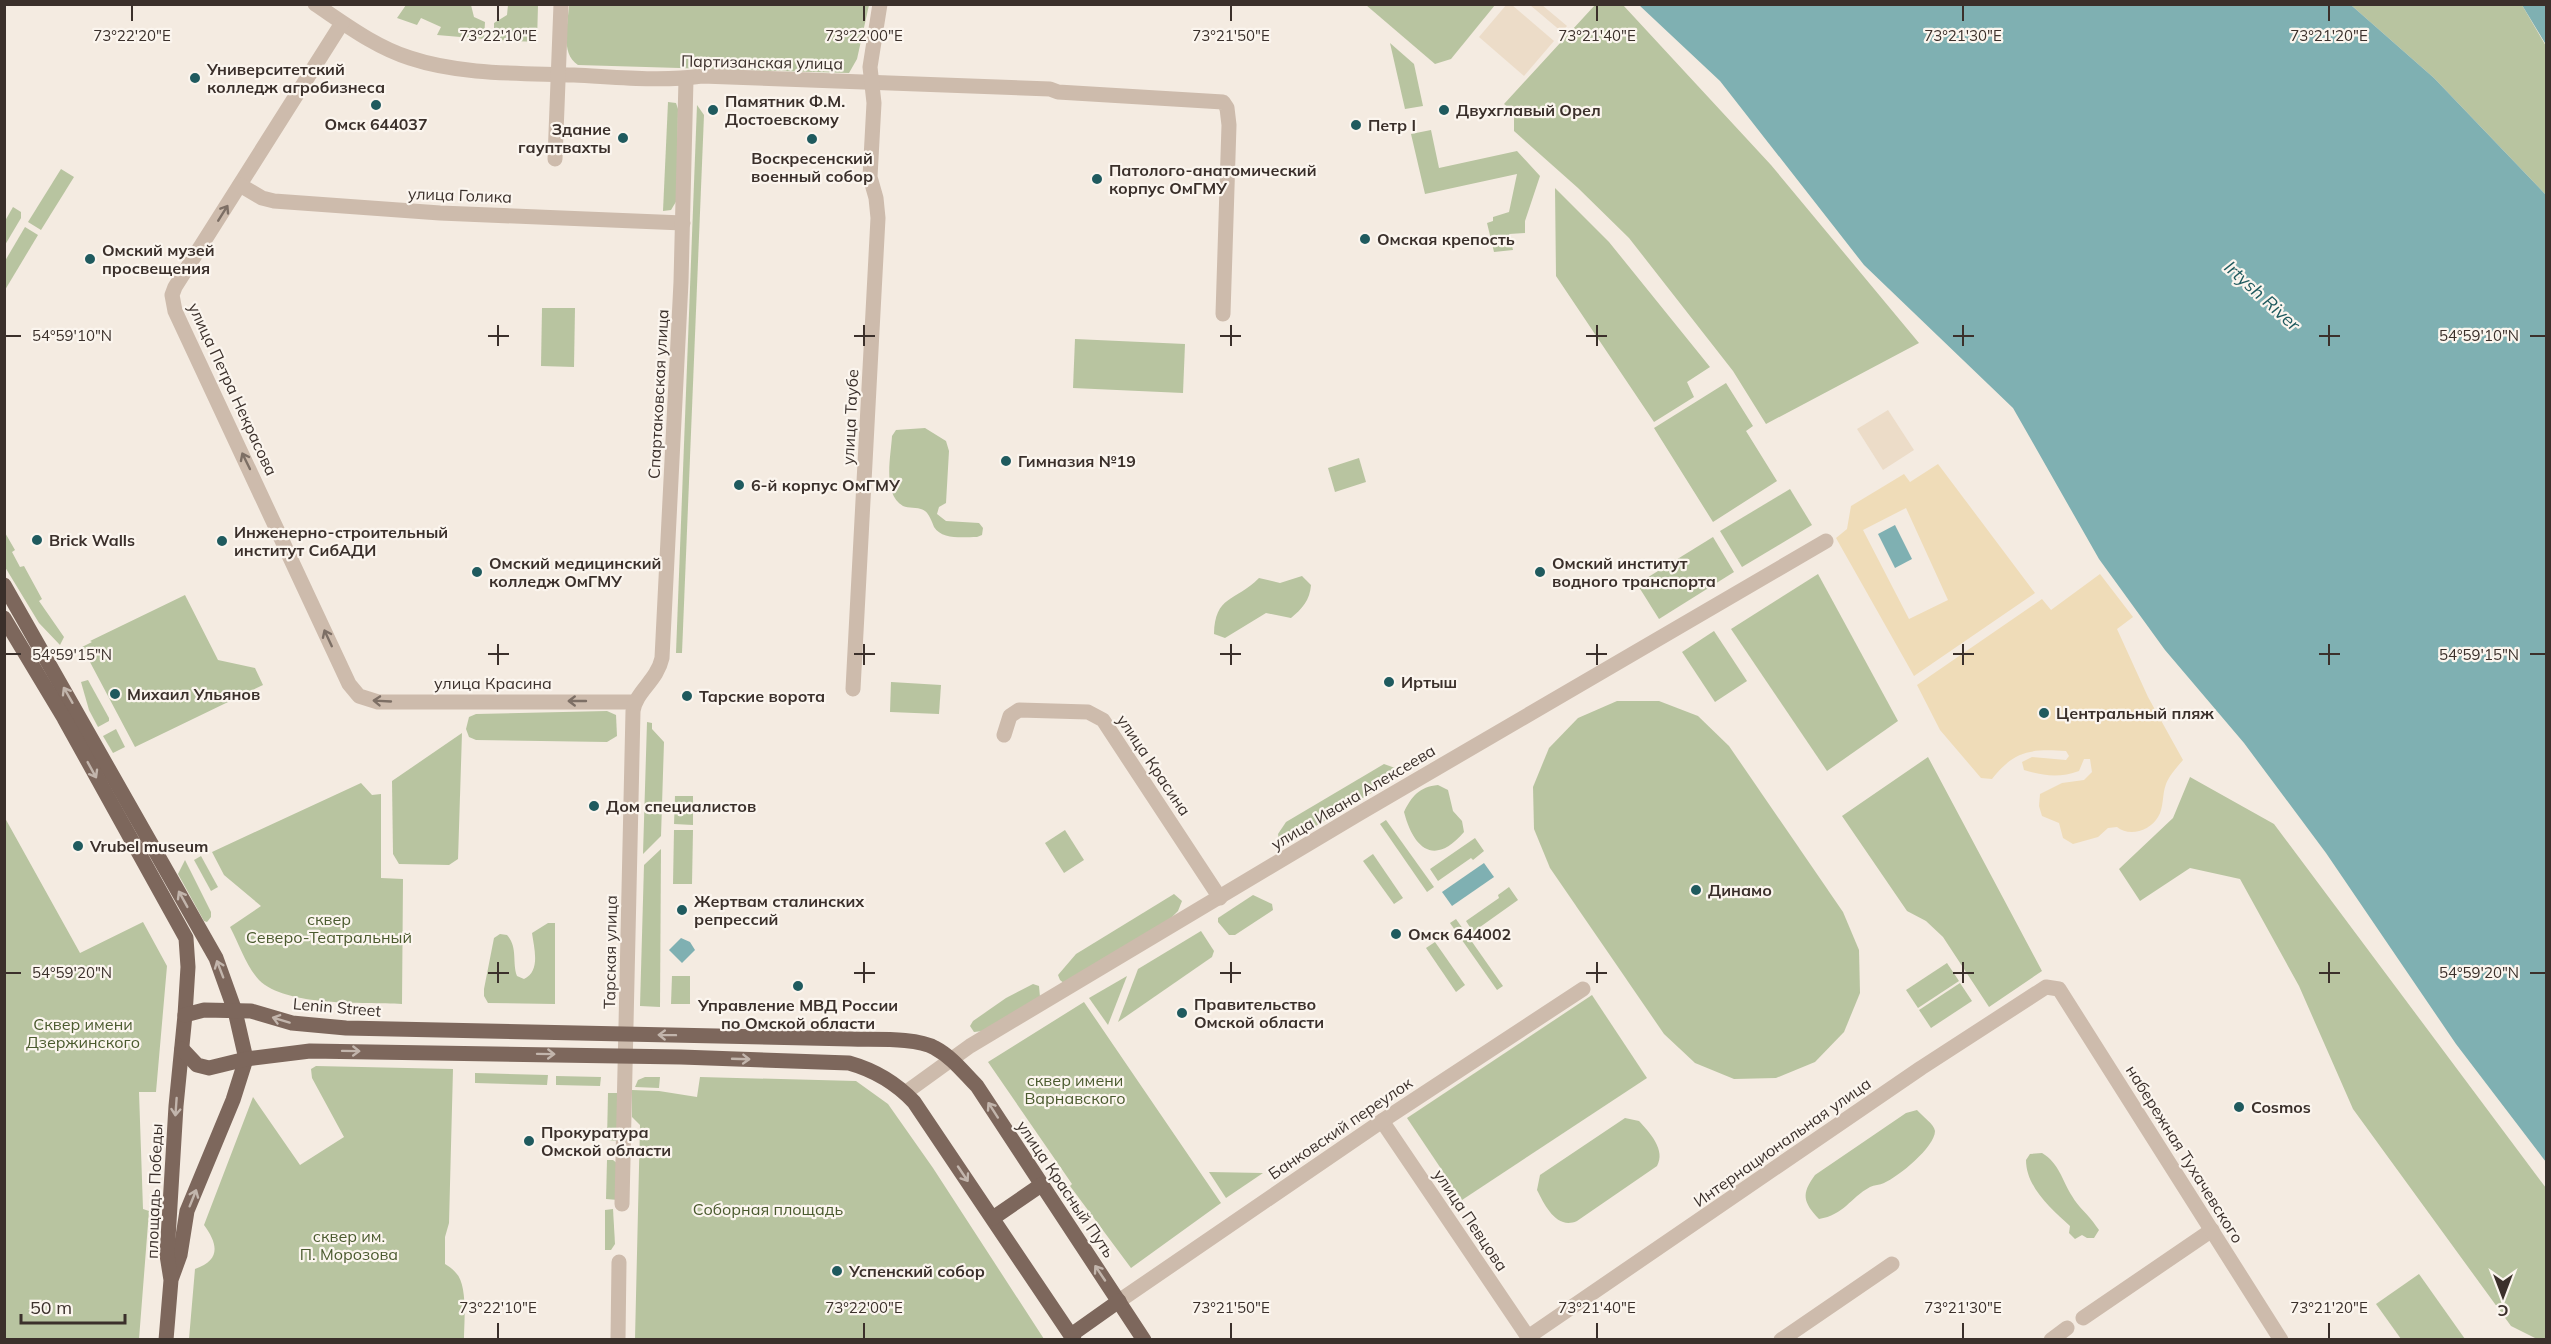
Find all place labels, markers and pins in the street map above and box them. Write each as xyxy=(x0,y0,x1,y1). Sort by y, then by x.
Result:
place label: Университетский колледж агробизнеса xyxy=(206,59,385,97)
marker: Университетский колледж агробизнеса xyxy=(188,71,202,85)
place label: Памятник Ф.М. Достоевскому xyxy=(725,91,845,129)
marker: Омск 644037 xyxy=(369,98,383,112)
place label: Двухглавый Орел xyxy=(1456,100,1601,120)
marker: Памятник Ф.М. Достоевскому xyxy=(706,103,720,117)
marker: Двухглавый Орел xyxy=(1437,103,1451,117)
place label: Омск 644037 xyxy=(324,114,428,134)
place label: Петр I xyxy=(1368,115,1416,135)
marker: Петр I xyxy=(1349,118,1363,132)
place label: Здание гауптвахты xyxy=(518,119,611,157)
marker: Здание гауптвахты xyxy=(616,131,630,145)
marker: Воскресенский военный собор xyxy=(805,132,819,146)
place label: Воскресенский военный собор xyxy=(751,148,873,186)
place label: Патолого-анатомический корпус ОмГМУ xyxy=(1109,160,1317,198)
marker: Патолого-анатомический корпус ОмГМУ xyxy=(1090,172,1104,186)
place label: Омская крепость xyxy=(1377,229,1515,249)
marker: Омская крепость xyxy=(1358,232,1372,246)
place label: Омский музей просвещения xyxy=(102,240,215,278)
marker: Омский музей просвещения xyxy=(83,252,97,266)
place label: Гимназия №19 xyxy=(1018,451,1136,471)
marker: Гимназия №19 xyxy=(999,454,1013,468)
place label: 6-й корпус ОмГМУ xyxy=(751,475,901,495)
marker: 6-й корпус ОмГМУ xyxy=(732,478,746,492)
place label: Инженерно-строительный институт СибАДИ xyxy=(234,522,448,560)
place label: Brick Walls xyxy=(49,530,135,550)
marker: Brick Walls xyxy=(30,533,44,547)
marker: Инженерно-строительный институт СибАДИ xyxy=(215,534,229,548)
place label: Омский медицинский колледж ОмГМУ xyxy=(489,553,661,591)
place label: Омский институт водного транспорта xyxy=(1552,553,1716,591)
marker: Омский медицинский колледж ОмГМУ xyxy=(470,565,484,579)
marker: Омский институт водного транспорта xyxy=(1533,565,1547,579)
place label: Иртыш xyxy=(1401,672,1457,692)
marker: Иртыш xyxy=(1382,675,1396,689)
place label: Михаил Ульянов xyxy=(127,684,260,704)
place label: Тарские ворота xyxy=(699,686,825,706)
marker: Михаил Ульянов xyxy=(108,687,122,701)
marker: Тарские ворота xyxy=(680,689,694,703)
place label: Центральный пляж xyxy=(2056,703,2214,723)
marker: Центральный пляж xyxy=(2037,706,2051,720)
place label: Дом специалистов xyxy=(606,796,756,816)
marker: Дом специалистов xyxy=(587,799,601,813)
place label: Vrubel museum xyxy=(89,836,208,856)
marker: Vrubel museum xyxy=(71,839,85,853)
place label: Динамо xyxy=(1708,880,1772,900)
marker: Динамо xyxy=(1689,883,1703,897)
place label: Жертвам сталинских репрессий xyxy=(694,891,865,929)
marker: Жертвам сталинских репрессий xyxy=(675,903,689,917)
place label: Омск 644002 xyxy=(1408,924,1511,944)
marker: Омск 644002 xyxy=(1389,927,1403,941)
marker: Управление МВД России по Омской области xyxy=(791,979,805,993)
place label: Правительство Омской области xyxy=(1194,994,1324,1032)
place label: Управление МВД России по Омской области xyxy=(697,995,898,1033)
marker: Правительство Омской области xyxy=(1175,1006,1189,1020)
place label: Cosmos xyxy=(2251,1097,2311,1117)
marker: Cosmos xyxy=(2232,1100,2246,1114)
place label: Прокуратура Омской области xyxy=(541,1122,671,1160)
marker: Прокуратура Омской области xyxy=(522,1134,536,1148)
place label: Успенский собор xyxy=(848,1261,985,1281)
marker: Успенский собор xyxy=(830,1264,844,1278)

